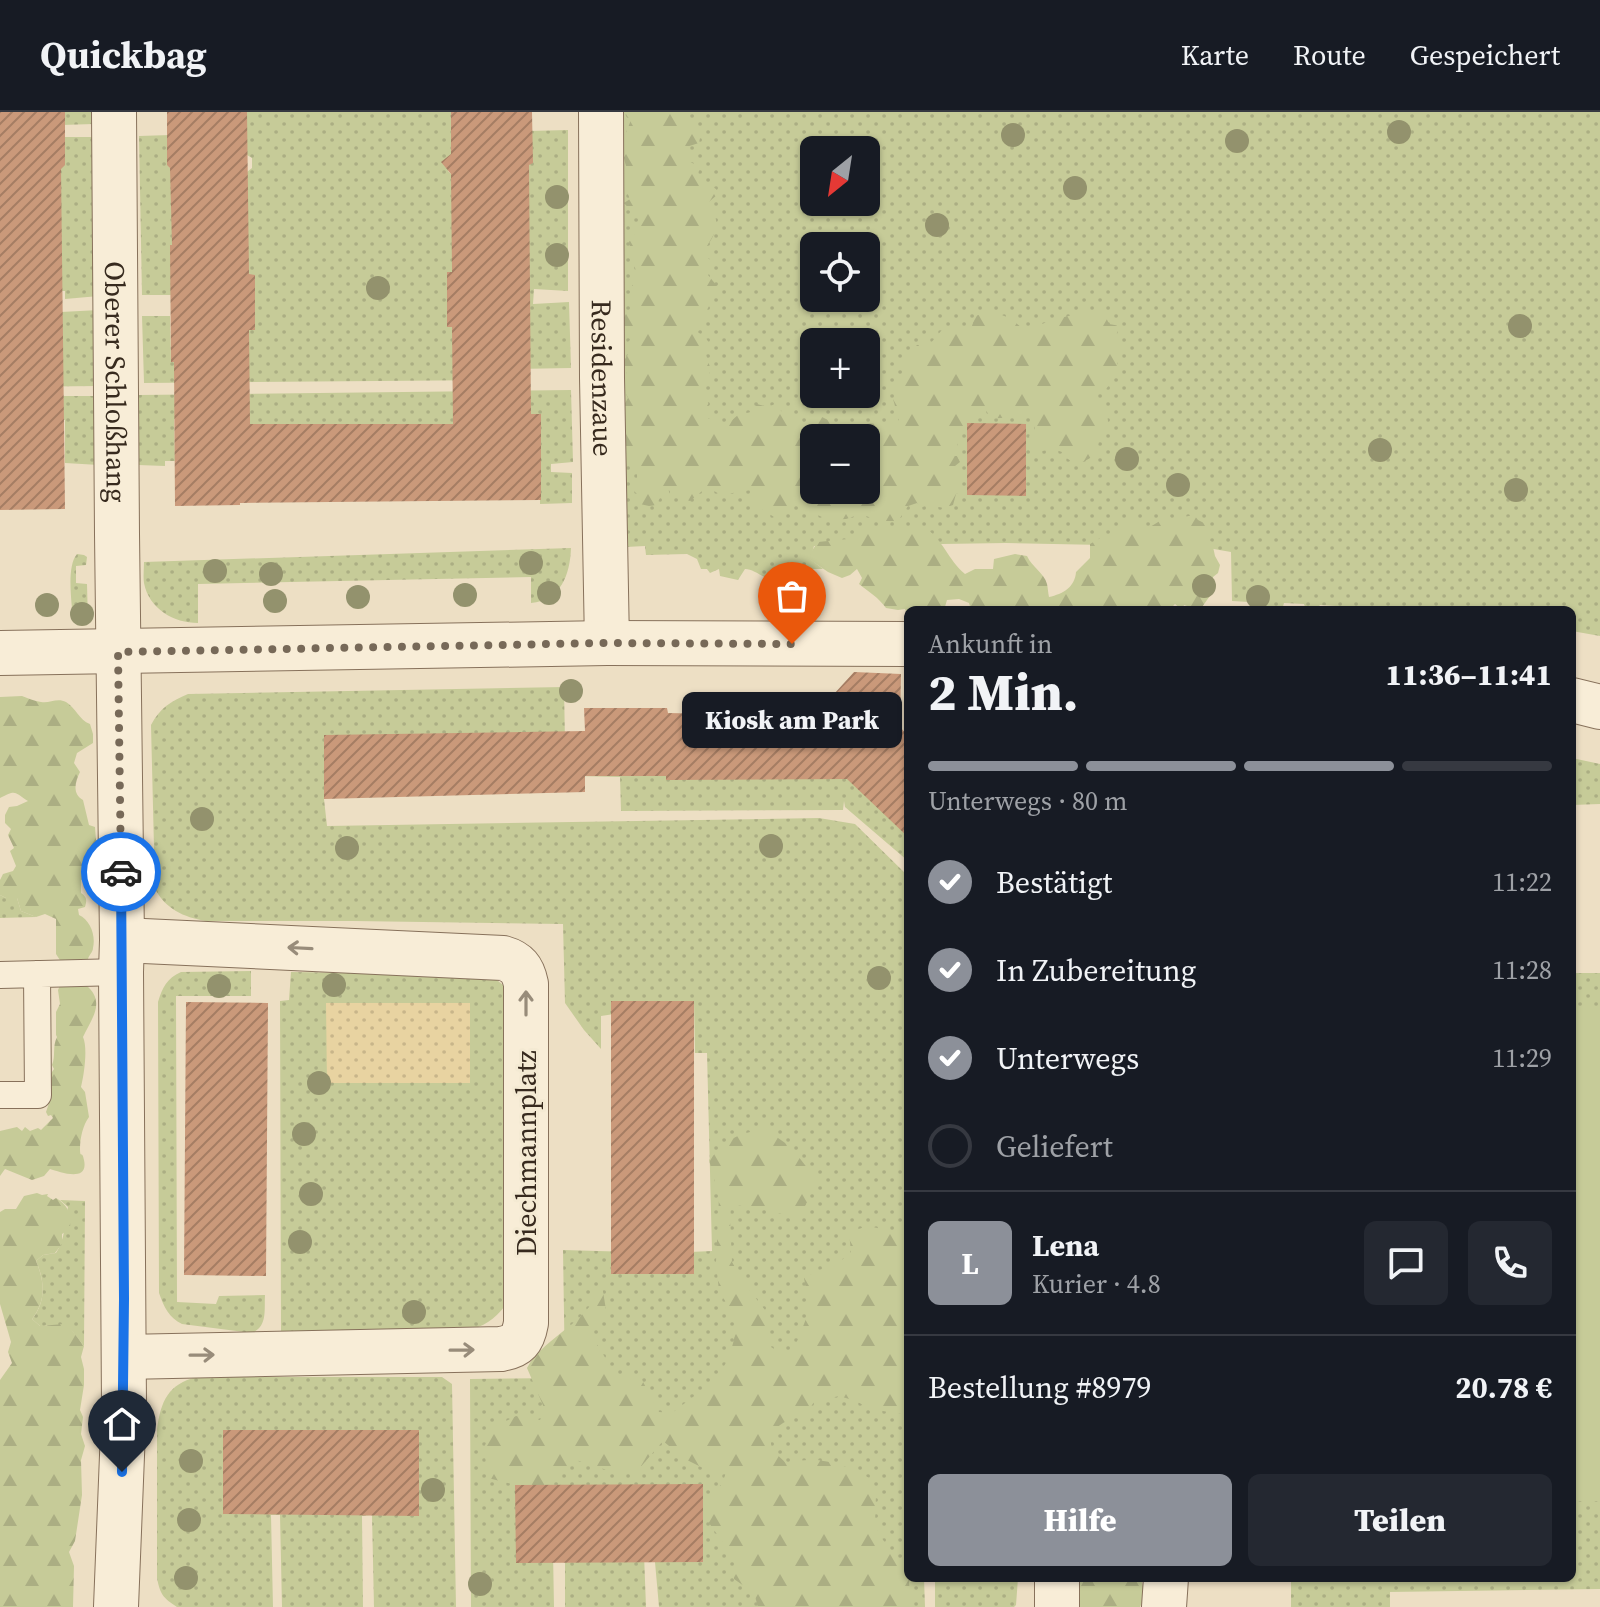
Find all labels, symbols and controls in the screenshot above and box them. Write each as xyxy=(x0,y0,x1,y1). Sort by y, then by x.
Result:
text: Quickbag xyxy=(40,29,207,81)
text: Karte xyxy=(1181,36,1249,74)
text: Route xyxy=(1293,36,1366,74)
text: Gespeichert xyxy=(1410,36,1560,74)
north arrow xyxy=(800,136,880,216)
map controls xyxy=(800,136,880,504)
button: locate xyxy=(800,232,880,312)
street label: Oberer Schloßhang xyxy=(96,261,136,503)
street label: Residenzaue xyxy=(583,299,622,457)
button: + xyxy=(800,328,880,408)
button: − xyxy=(800,424,880,504)
pin xyxy=(758,562,826,644)
icon: bag xyxy=(770,574,814,618)
text: Ankunft in xyxy=(928,626,1052,662)
text: 11:36–11:41 xyxy=(1385,654,1552,695)
text: 2 Min. xyxy=(928,656,1078,727)
callout: Kiosk am Park xyxy=(682,692,902,748)
text: Kiosk am Park xyxy=(705,702,879,738)
text: Unterwegs · 80 m xyxy=(928,783,1127,819)
courier xyxy=(81,832,161,912)
icon: car xyxy=(99,850,143,894)
icon: check xyxy=(928,860,972,904)
text: Bestätigt xyxy=(996,862,1112,903)
text: 11:22 xyxy=(1492,864,1552,900)
one-way arrow xyxy=(288,941,314,956)
icon: check xyxy=(928,948,972,992)
text: In Zubereitung xyxy=(996,950,1196,991)
text: 11:28 xyxy=(1492,952,1552,988)
one-way arrow xyxy=(518,990,534,1017)
icon: check xyxy=(928,1036,972,1080)
text: Unterwegs xyxy=(996,1038,1139,1079)
text: 11:29 xyxy=(1492,1040,1552,1076)
street label: Diechmannplatz xyxy=(507,1050,545,1256)
text: Geliefert xyxy=(996,1126,1113,1167)
button: chat xyxy=(1364,1221,1448,1305)
button: phone xyxy=(1468,1221,1552,1305)
text: Lena xyxy=(1032,1225,1099,1266)
text: L xyxy=(961,1243,979,1284)
text: Kurier · 4.8 xyxy=(1032,1266,1161,1302)
one-way arrow xyxy=(448,1342,475,1357)
one-way arrow xyxy=(188,1348,215,1363)
text: Bestellung #8979 xyxy=(928,1367,1152,1408)
text: 20.78 € xyxy=(1455,1367,1552,1408)
pin xyxy=(88,1390,156,1472)
icon: home xyxy=(100,1402,144,1446)
button: Hilfe xyxy=(928,1474,1232,1566)
button: Teilen xyxy=(1248,1474,1552,1566)

